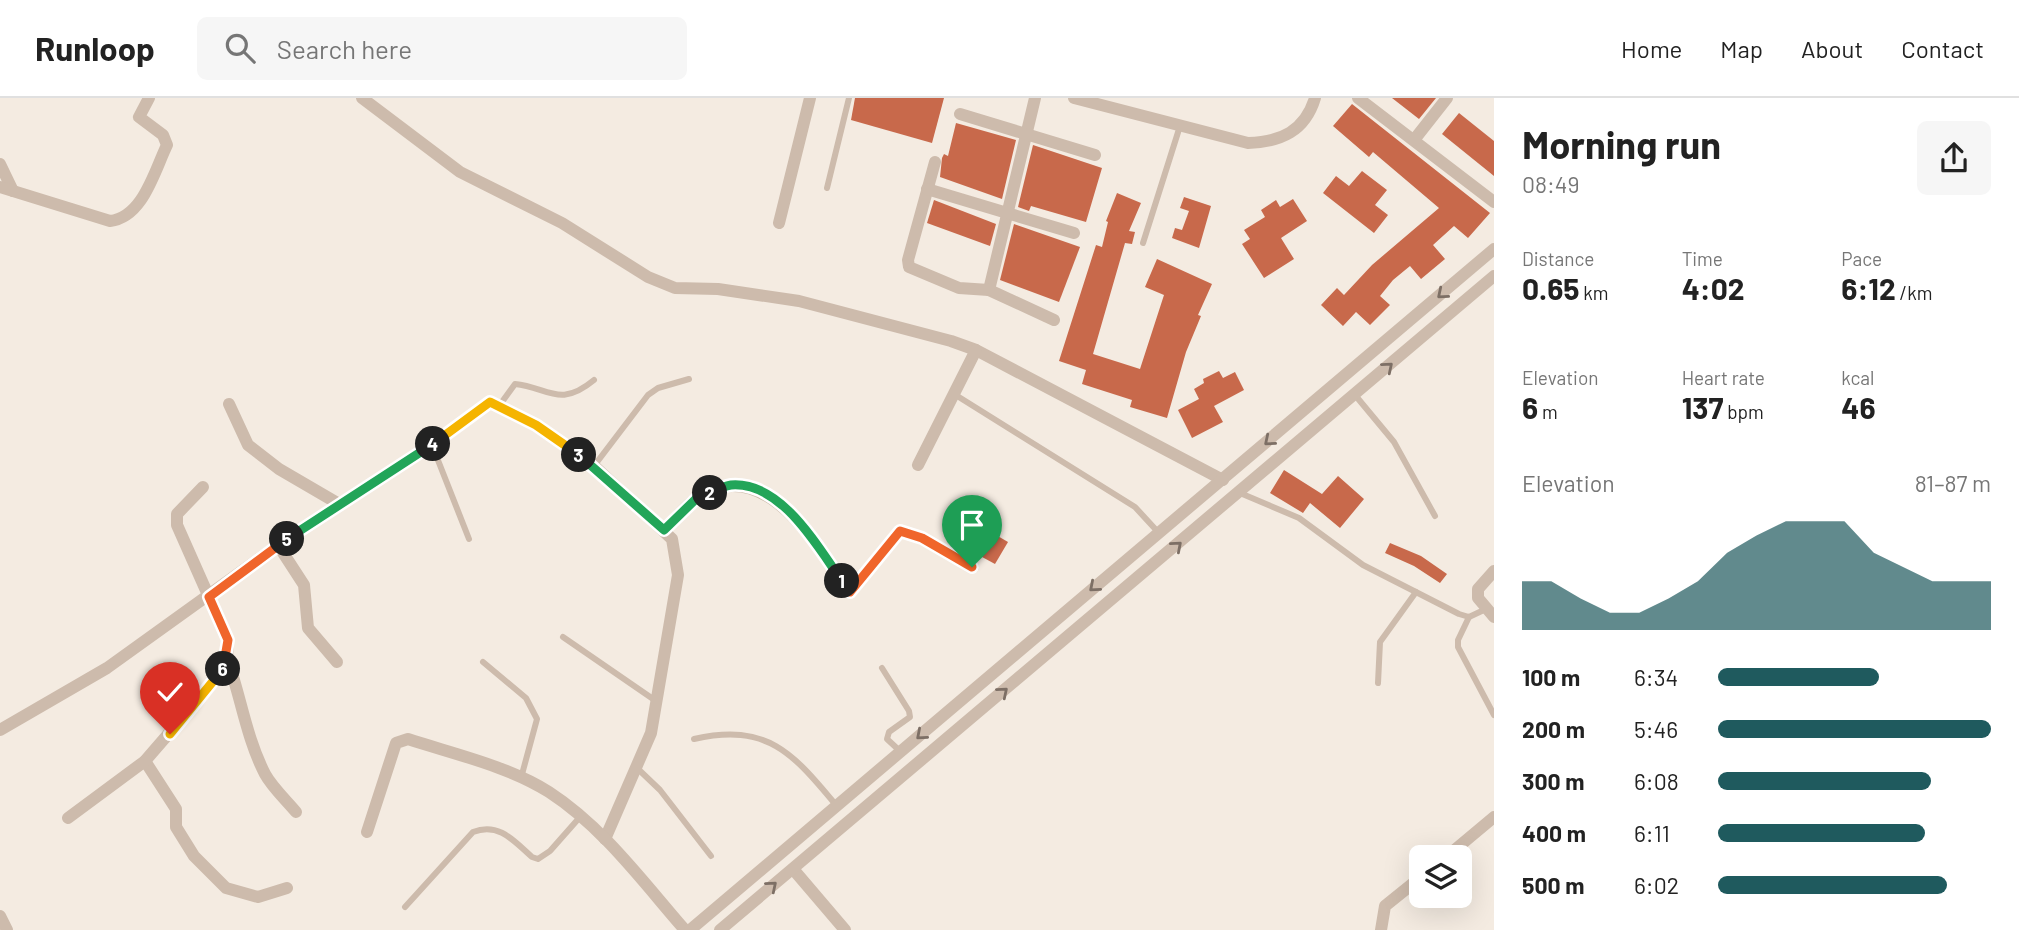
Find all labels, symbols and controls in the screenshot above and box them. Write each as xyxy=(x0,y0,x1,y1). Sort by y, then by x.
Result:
search box xyxy=(197,17,687,80)
text: Runloop xyxy=(35,28,155,68)
icon: search xyxy=(221,29,259,67)
text: Search here xyxy=(277,33,412,64)
text: Home xyxy=(1621,34,1682,63)
text: Map xyxy=(1720,34,1763,63)
text: About xyxy=(1801,34,1863,63)
text: Contact xyxy=(1901,34,1984,63)
text: Morning run xyxy=(1522,121,1721,167)
button: share xyxy=(1917,121,1991,195)
text: 08:49 xyxy=(1522,170,1579,198)
text: Distance xyxy=(1522,247,1594,270)
text: Time xyxy=(1682,247,1723,270)
text: Pace xyxy=(1841,247,1882,270)
text: 0.65 xyxy=(1522,270,1579,306)
text: 4:02 xyxy=(1682,270,1745,306)
text: 6:12 xyxy=(1841,270,1896,306)
text: km xyxy=(1579,281,1609,304)
text: /km xyxy=(1896,281,1932,304)
one-way arrow xyxy=(1437,286,1450,298)
one-way arrow xyxy=(1379,363,1392,375)
text: Elevation xyxy=(1522,366,1599,389)
text: Heart rate xyxy=(1682,366,1765,389)
text: kcal xyxy=(1841,366,1874,389)
text: 6 xyxy=(1522,389,1538,425)
text: 137 xyxy=(1682,389,1723,425)
text: 46 xyxy=(1841,389,1876,425)
text: m xyxy=(1538,400,1558,423)
text: bpm xyxy=(1723,400,1764,423)
pin: 4 xyxy=(416,426,450,462)
text: 4 xyxy=(427,432,438,455)
one-way arrow xyxy=(1264,433,1277,445)
pin: 3 xyxy=(562,438,596,472)
text: 3 xyxy=(573,443,584,466)
text: Elevation xyxy=(1522,469,1615,497)
text: 81–87 m xyxy=(1915,469,1991,497)
pin: 2 xyxy=(692,476,728,510)
text: 2 xyxy=(704,481,715,504)
pin xyxy=(942,495,1002,567)
icon: arrive xyxy=(953,506,991,544)
pin: 5 xyxy=(270,522,304,556)
text: 5 xyxy=(281,527,292,550)
one-way arrow xyxy=(1168,541,1181,554)
pin: 1 xyxy=(824,564,860,598)
text: 1 xyxy=(838,569,845,592)
one-way arrow xyxy=(1089,579,1102,591)
pin: 6 xyxy=(206,652,241,686)
text: 6 xyxy=(217,657,228,680)
pin xyxy=(140,662,200,734)
text: 100 m xyxy=(1522,663,1580,691)
text: 6:34 xyxy=(1634,663,1678,691)
icon: check xyxy=(151,673,189,711)
one-way arrow xyxy=(994,688,1007,700)
text: 200 m xyxy=(1522,715,1585,743)
text: 5:46 xyxy=(1634,715,1678,743)
one-way arrow xyxy=(916,727,929,739)
text: 300 m xyxy=(1522,767,1584,795)
text: 6:08 xyxy=(1634,767,1679,795)
text: 400 m xyxy=(1522,819,1586,847)
text: 6:11 xyxy=(1634,819,1670,847)
map controls xyxy=(1409,845,1472,908)
button: layers xyxy=(1409,845,1472,908)
text: 500 m xyxy=(1522,871,1584,899)
text: 6:02 xyxy=(1634,871,1679,899)
one-way arrow xyxy=(764,882,777,894)

